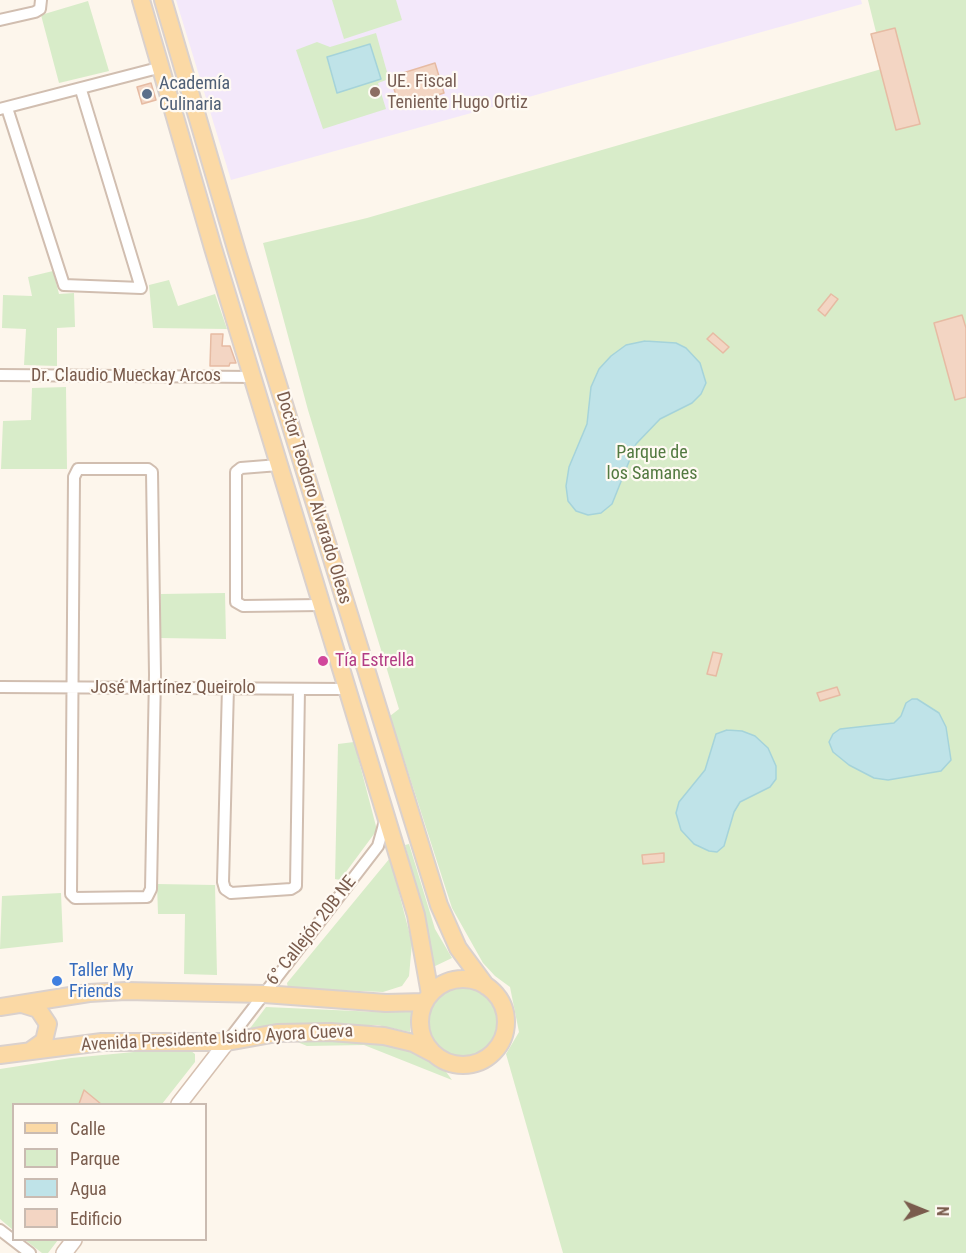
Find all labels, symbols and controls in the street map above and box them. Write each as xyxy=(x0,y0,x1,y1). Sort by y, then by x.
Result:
place label: UE. Fiscal Teniente Hugo Ortiz xyxy=(387,71,528,113)
place label: Academía Culinaria xyxy=(159,73,230,116)
marker: UE. Fiscal Teniente Hugo Ortiz xyxy=(368,85,382,99)
marker: Academía Culinaria xyxy=(140,87,154,101)
street label: Dr. Claudio Mueckay Arcos xyxy=(31,365,221,387)
street label: Doctor Teodoro Alvarado Oleas xyxy=(270,389,356,607)
park label: Parque de los Samanes xyxy=(606,442,698,484)
place label: Tía Estrella xyxy=(335,650,414,672)
marker: Tía Estrella xyxy=(316,654,330,668)
street label: José Martínez Queirolo xyxy=(90,677,256,699)
street label: 6° Callejón 20B NE xyxy=(263,872,361,990)
place label: Taller My Friends xyxy=(69,960,133,1002)
marker: Taller My Friends xyxy=(50,974,64,988)
street label: Avenida Presidente Isidro Ayora Cueva xyxy=(80,1021,354,1057)
legend xyxy=(12,1103,207,1241)
text: Calle xyxy=(70,1118,106,1139)
text: Parque xyxy=(70,1148,120,1169)
text: Agua xyxy=(70,1178,107,1199)
north arrow xyxy=(894,1181,954,1241)
text: N xyxy=(933,1206,952,1216)
text: Edificio xyxy=(70,1208,122,1229)

